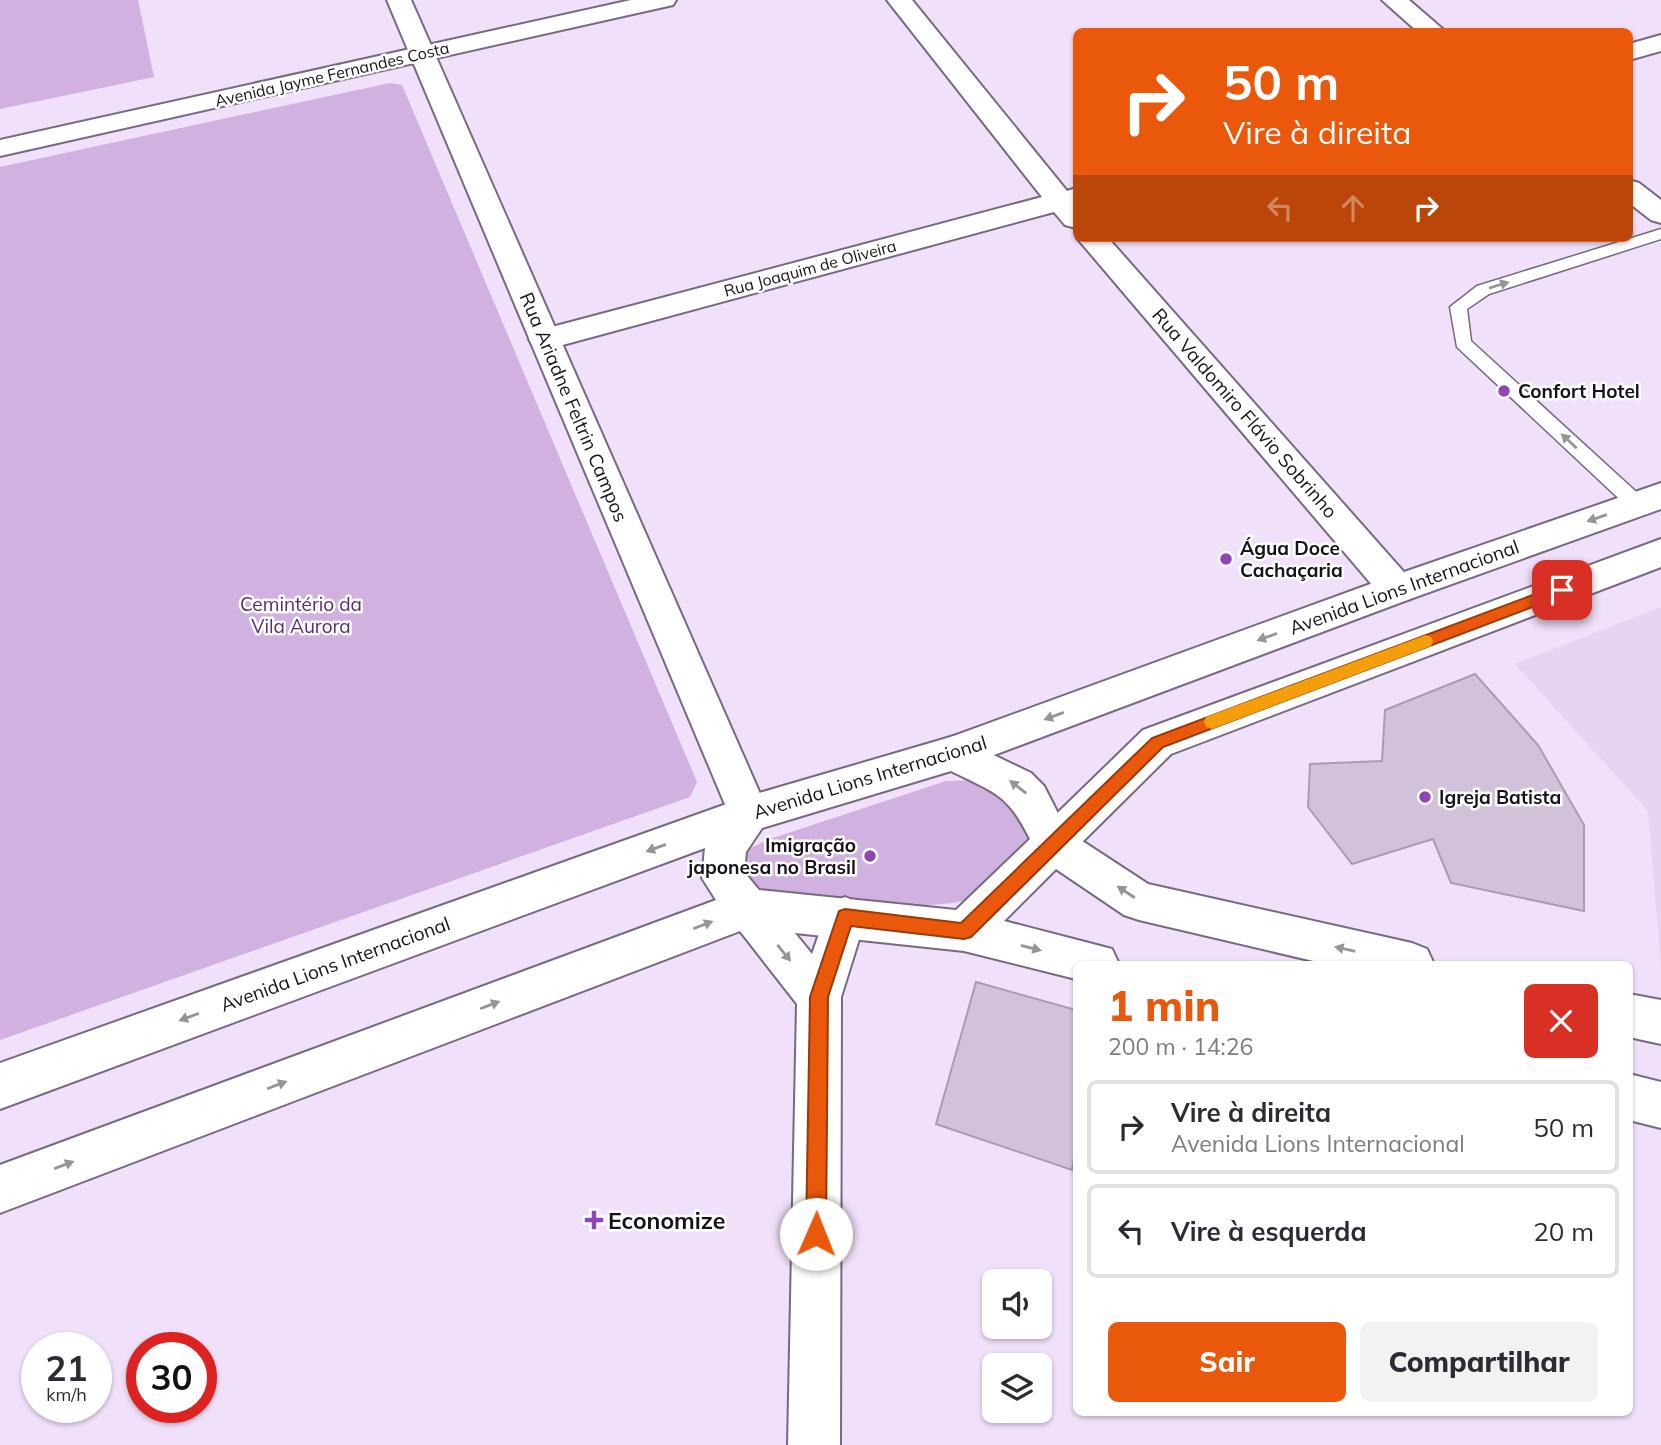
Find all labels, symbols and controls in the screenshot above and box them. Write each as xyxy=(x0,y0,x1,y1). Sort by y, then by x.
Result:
street label: Avenida Jayme Fernandes Costa xyxy=(213,37,451,111)
text: 50 m xyxy=(1223,51,1339,112)
icon: right xyxy=(1108,56,1199,147)
text: Vire à direita xyxy=(1223,112,1411,152)
icon: left xyxy=(1261,189,1299,227)
icon: ahead xyxy=(1334,189,1372,227)
icon: right xyxy=(1407,189,1445,227)
street label: Rua Joaquim de Oliveira xyxy=(722,235,898,301)
one-way arrow xyxy=(1489,279,1510,290)
street label: Rua Ariadne Feltrin Campos xyxy=(515,289,633,525)
street label: Rua Valdomiro Flávio Sobrinho xyxy=(1147,303,1343,523)
place label: Confort Hotel xyxy=(1518,379,1640,403)
marker: Confort Hotel xyxy=(1496,383,1512,399)
one-way arrow xyxy=(1560,433,1578,449)
one-way arrow xyxy=(1586,513,1607,524)
street label: Avenida Lions Internacional xyxy=(1286,534,1522,640)
place label: Água Doce Cachaçaria xyxy=(1240,536,1343,582)
marker: Água Doce Cachaçaria xyxy=(1218,551,1234,567)
pin xyxy=(1532,560,1592,620)
icon: arrive xyxy=(1543,571,1581,609)
park label: Cemintério da Vila Aurora xyxy=(240,592,362,638)
one-way arrow xyxy=(1257,632,1278,643)
one-way arrow xyxy=(1044,711,1065,722)
street label: Avenida Lions Internacional xyxy=(750,730,990,824)
one-way arrow xyxy=(1009,780,1027,795)
place label: Igreja Batista xyxy=(1439,785,1561,809)
marker: Igreja Batista xyxy=(1417,789,1433,805)
place label: Imigração japonesa no Brasil xyxy=(686,833,856,879)
one-way arrow xyxy=(645,843,666,854)
marker: Imigração japonesa no Brasil xyxy=(862,848,878,864)
one-way arrow xyxy=(1117,885,1135,899)
street label: Avenida Lions Internacional xyxy=(217,911,453,1017)
one-way arrow xyxy=(693,920,714,931)
one-way arrow xyxy=(776,943,791,961)
one-way arrow xyxy=(1020,943,1042,954)
one-way arrow xyxy=(1334,943,1356,954)
text: 1 min xyxy=(1108,979,1221,1032)
button: close xyxy=(1524,984,1598,1058)
one-way arrow xyxy=(480,1000,501,1011)
one-way arrow xyxy=(178,1012,199,1023)
text: 200 m · 14:26 xyxy=(1108,1032,1253,1061)
one-way arrow xyxy=(266,1079,287,1090)
text: Vire à direita xyxy=(1171,1096,1331,1129)
icon: right xyxy=(1112,1108,1150,1146)
text: 50 m xyxy=(1533,1111,1594,1144)
text: Avenida Lions Internacional xyxy=(1171,1129,1465,1158)
one-way arrow xyxy=(53,1159,74,1170)
position arrow xyxy=(779,1197,853,1271)
place label: Economize xyxy=(608,1206,725,1235)
marker: Economize xyxy=(586,1212,602,1228)
icon: left xyxy=(1112,1212,1150,1250)
text: Vire à esquerda xyxy=(1171,1215,1367,1248)
text: 20 m xyxy=(1533,1215,1594,1248)
map controls xyxy=(982,1269,1052,1423)
button: sound xyxy=(982,1269,1052,1339)
button: Sair xyxy=(1108,1322,1346,1402)
button: Compartilhar xyxy=(1360,1322,1598,1402)
speed limit sign: 30 xyxy=(126,1332,217,1423)
text: 21 xyxy=(45,1346,88,1390)
button: layers xyxy=(982,1353,1052,1423)
text: km/h xyxy=(46,1383,87,1406)

